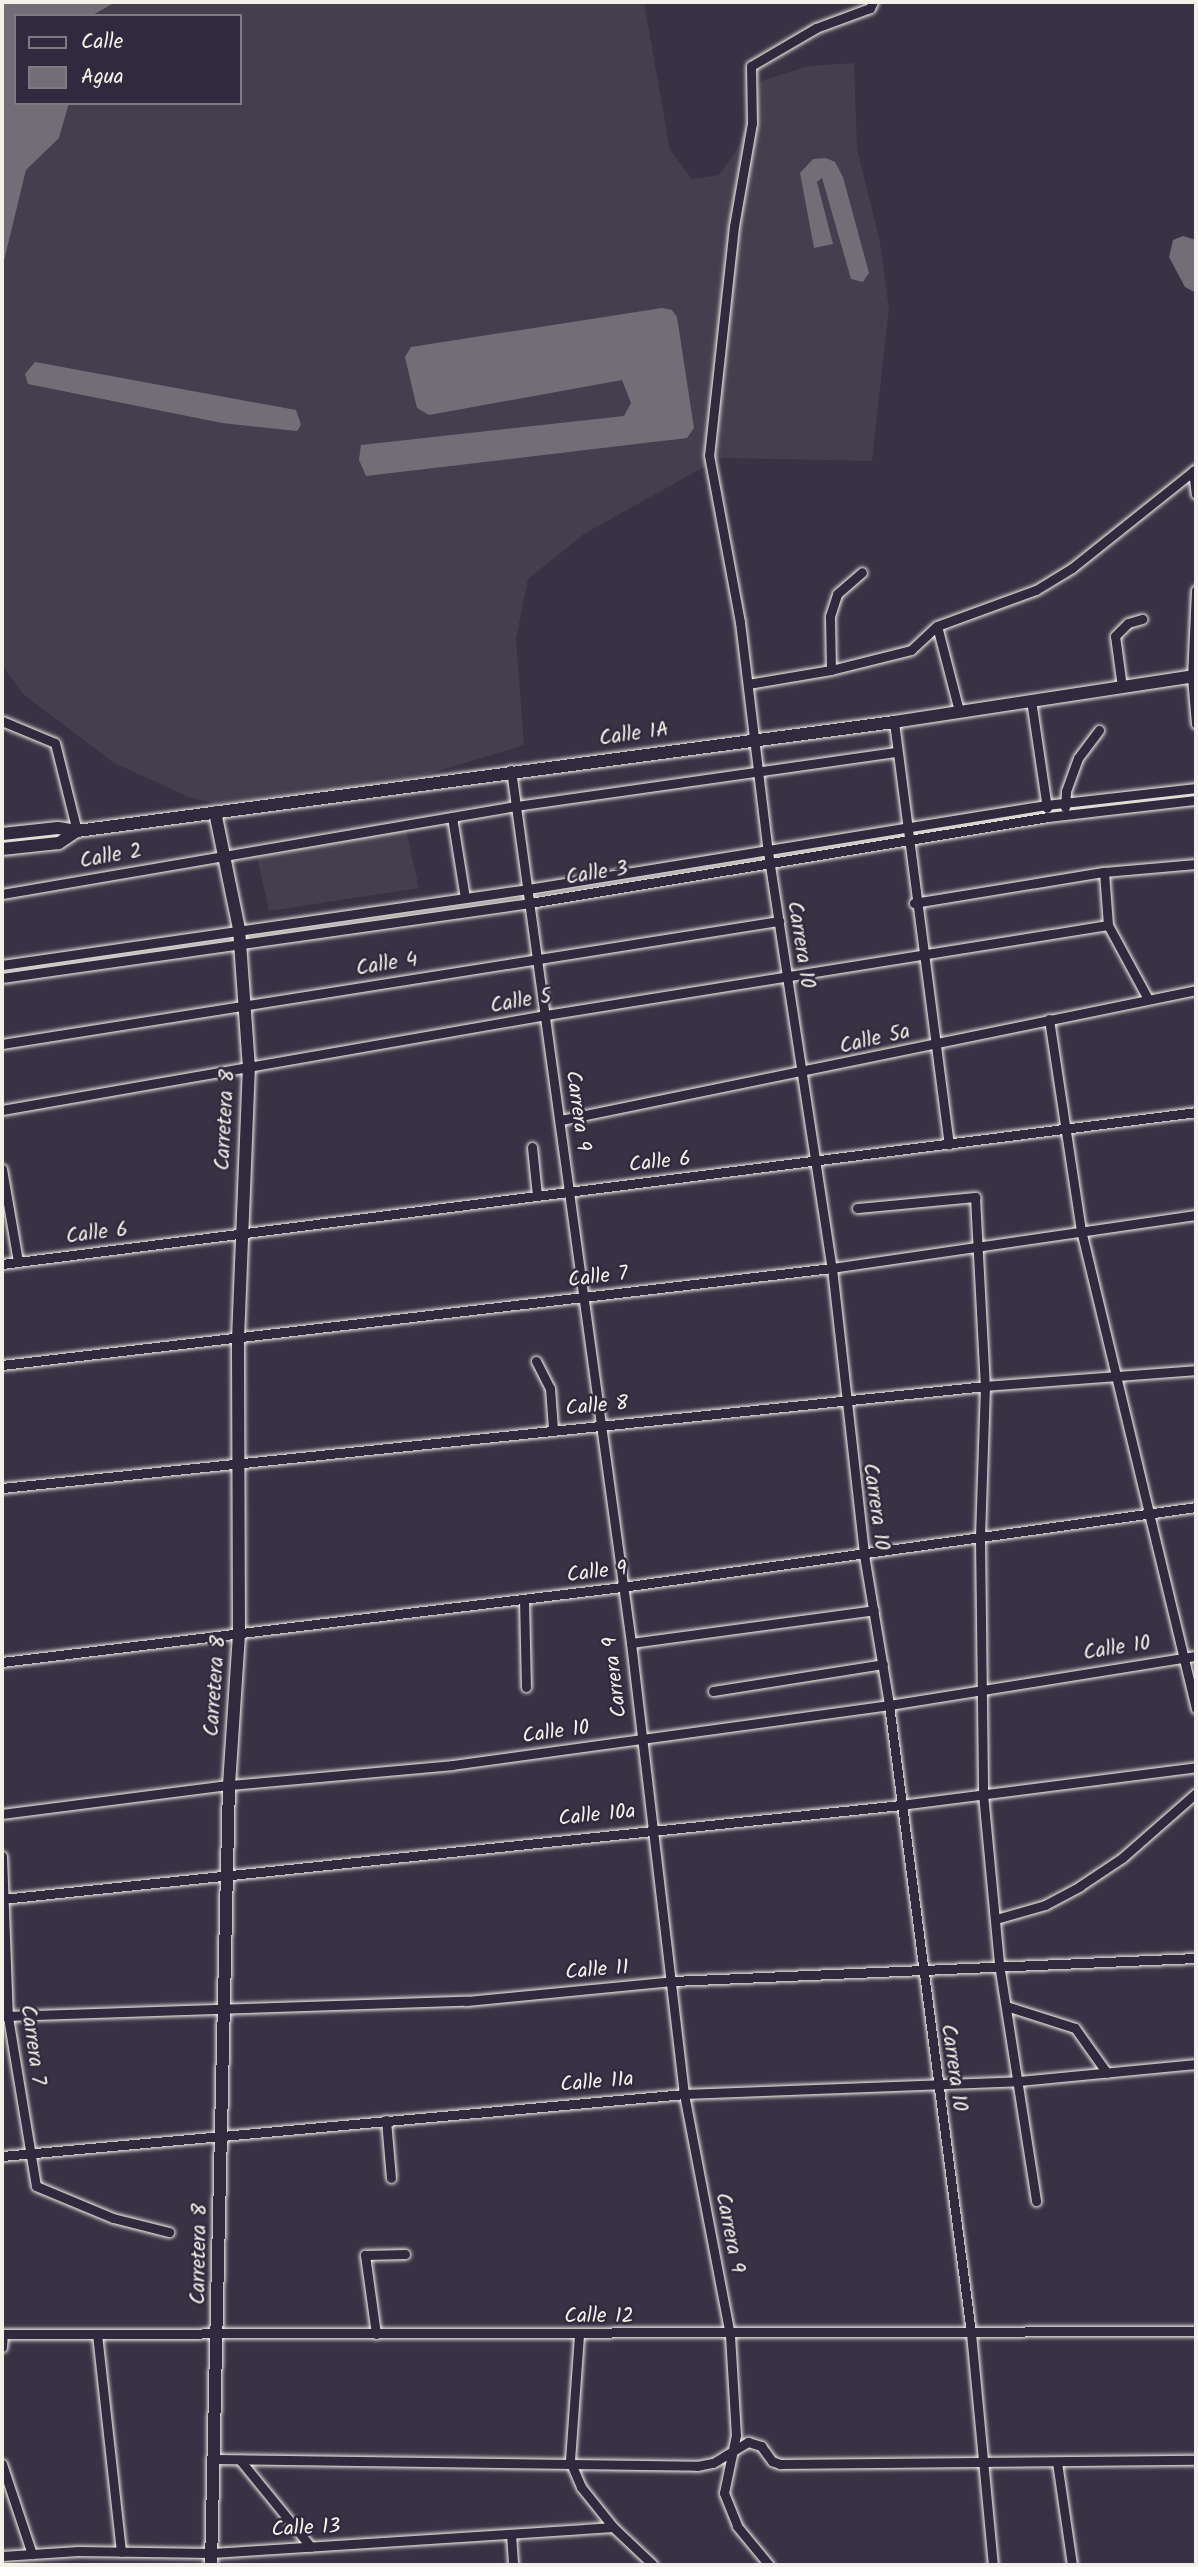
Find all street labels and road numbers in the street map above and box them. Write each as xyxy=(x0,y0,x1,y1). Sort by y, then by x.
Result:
street label: Calle 1A xyxy=(598,718,670,752)
street label: Calle 2 xyxy=(78,839,144,875)
street label: Calle 3 xyxy=(564,857,630,891)
street label: Carrera 10 xyxy=(781,900,819,990)
street label: Calle 4 xyxy=(354,948,420,982)
street label: Calle 5 xyxy=(488,984,554,1020)
street label: Calle 5a xyxy=(837,1020,913,1060)
street label: Carretera 8 xyxy=(211,1069,241,1171)
street label: Carrera 9 xyxy=(559,1069,595,1153)
street label: Calle 6 xyxy=(628,1147,692,1179)
street label: Calle 6 xyxy=(65,1218,129,1250)
street label: Calle 7 xyxy=(567,1262,629,1294)
street label: Calle 8 xyxy=(564,1392,630,1422)
street label: Carrera 10 xyxy=(856,1462,894,1552)
street label: Calle 9 xyxy=(565,1557,629,1589)
street label: Calle 10 xyxy=(1082,1631,1152,1667)
street label: Carretera 8 xyxy=(200,1635,232,1737)
street label: Carrera 9 xyxy=(599,1635,633,1719)
street label: Calle 10 xyxy=(521,1716,591,1750)
street label: Calle 10a xyxy=(557,1799,637,1833)
street label: Calle 11 xyxy=(564,1956,630,1986)
street label: Carrera 7 xyxy=(14,2003,50,2087)
street label: Carrera 10 xyxy=(934,2023,972,2113)
street label: Calle 11a xyxy=(559,2067,635,2099)
street label: Carrera 9 xyxy=(709,2191,749,2275)
street label: Carretera 8 xyxy=(187,2203,213,2305)
street label: Calle 12 xyxy=(564,2304,634,2330)
street label: Calle 13 xyxy=(271,2515,341,2543)

